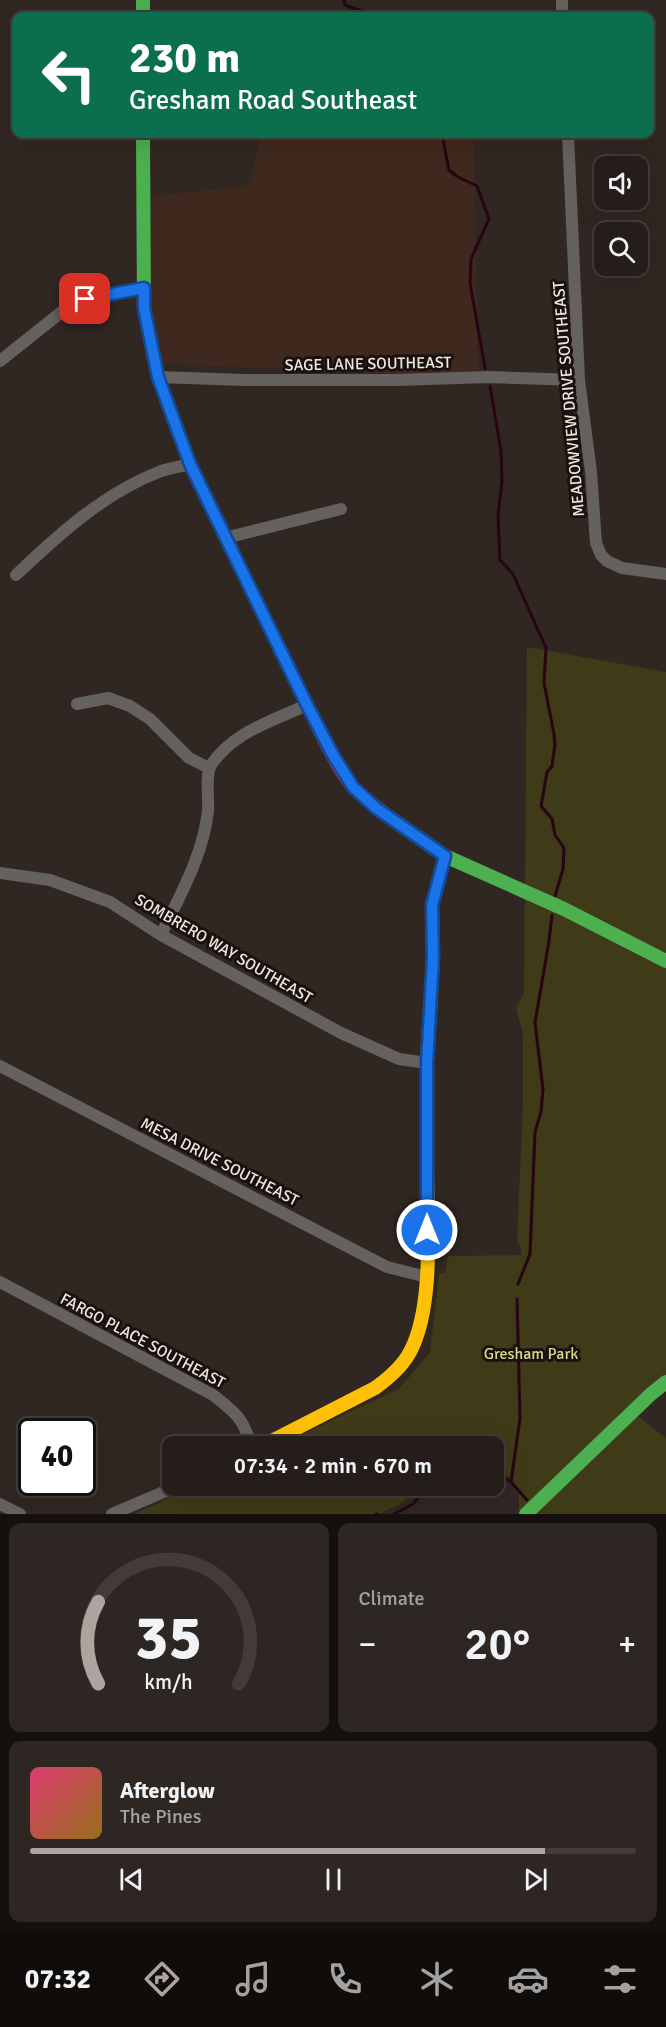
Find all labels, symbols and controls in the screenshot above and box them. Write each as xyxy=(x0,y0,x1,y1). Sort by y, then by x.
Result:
text: 230 m xyxy=(129,33,240,84)
icon: left xyxy=(30,36,108,114)
text: Gresham Road Southeast xyxy=(129,84,417,117)
map controls xyxy=(594,156,648,276)
button: sound xyxy=(594,156,648,210)
button: search xyxy=(594,222,648,276)
pin xyxy=(59,273,110,324)
street label: MEADOWVIEW DRIVE SOUTHEAST xyxy=(549,280,589,518)
icon: arrive xyxy=(68,282,101,315)
street label: SAGE LANE SOUTHEAST xyxy=(285,353,452,375)
street label: SOMBRERO WAY SOUTHEAST xyxy=(131,890,316,1008)
street label: MESA DRIVE SOUTHEAST xyxy=(137,1113,302,1210)
position arrow xyxy=(395,1198,459,1262)
street label: FARGO PLACE SOUTHEAST xyxy=(57,1289,228,1393)
park label: Gresham Park xyxy=(484,1344,578,1364)
speed limit sign: 40 xyxy=(18,1418,96,1496)
text: 07:34 · 2 min · 670 m xyxy=(234,1452,432,1479)
text: Climate xyxy=(359,1586,424,1611)
text: 35 xyxy=(135,1599,202,1676)
text: 20° xyxy=(464,1617,530,1672)
text: − xyxy=(359,1624,376,1665)
text: + xyxy=(618,1624,636,1665)
text: km/h xyxy=(144,1670,193,1696)
text: Afterglow xyxy=(120,1777,215,1804)
text: The Pines xyxy=(120,1804,202,1829)
icon: previous xyxy=(115,1863,148,1896)
icon: pause xyxy=(317,1863,350,1896)
icon: next xyxy=(519,1863,552,1896)
icon: directions xyxy=(141,1958,183,2000)
icon: music xyxy=(232,1958,274,2000)
icon: phone xyxy=(324,1958,366,2000)
icon: climate xyxy=(416,1958,458,2000)
icon: car xyxy=(507,1958,549,2000)
icon: filters xyxy=(599,1958,641,2000)
text: 07:32 xyxy=(25,1963,91,1996)

